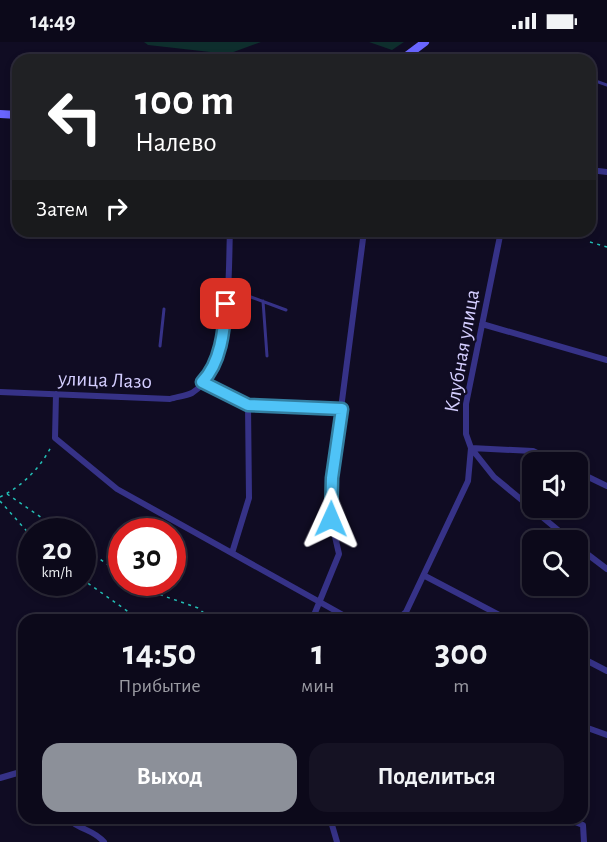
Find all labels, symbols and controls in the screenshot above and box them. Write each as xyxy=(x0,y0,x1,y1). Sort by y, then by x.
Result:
text: 14:49 xyxy=(30,10,76,32)
icon: left xyxy=(36,78,114,156)
text: 100 m xyxy=(135,80,234,122)
text: Налево xyxy=(135,129,217,156)
icon: right xyxy=(100,192,133,225)
text: Затем xyxy=(36,198,88,220)
pin xyxy=(200,278,251,329)
icon: arrive xyxy=(209,287,242,320)
street label: Клубная улица xyxy=(441,287,483,414)
street label: улица Лазо xyxy=(57,368,152,392)
map controls xyxy=(522,452,588,596)
button: sound xyxy=(522,452,588,518)
position arrow xyxy=(299,487,363,551)
speed limit sign: 30 xyxy=(108,518,186,596)
button: search xyxy=(522,530,588,596)
text: 20 xyxy=(42,535,72,565)
text: km/h xyxy=(42,565,72,580)
text: 14:50 xyxy=(123,635,196,671)
text: 1 xyxy=(311,635,324,671)
text: 300 xyxy=(435,635,488,671)
text: Прибытие xyxy=(118,676,201,696)
text: мин xyxy=(301,676,334,696)
text: m xyxy=(453,676,469,696)
button: Выход xyxy=(42,743,297,812)
button: Поделиться xyxy=(309,743,564,812)

